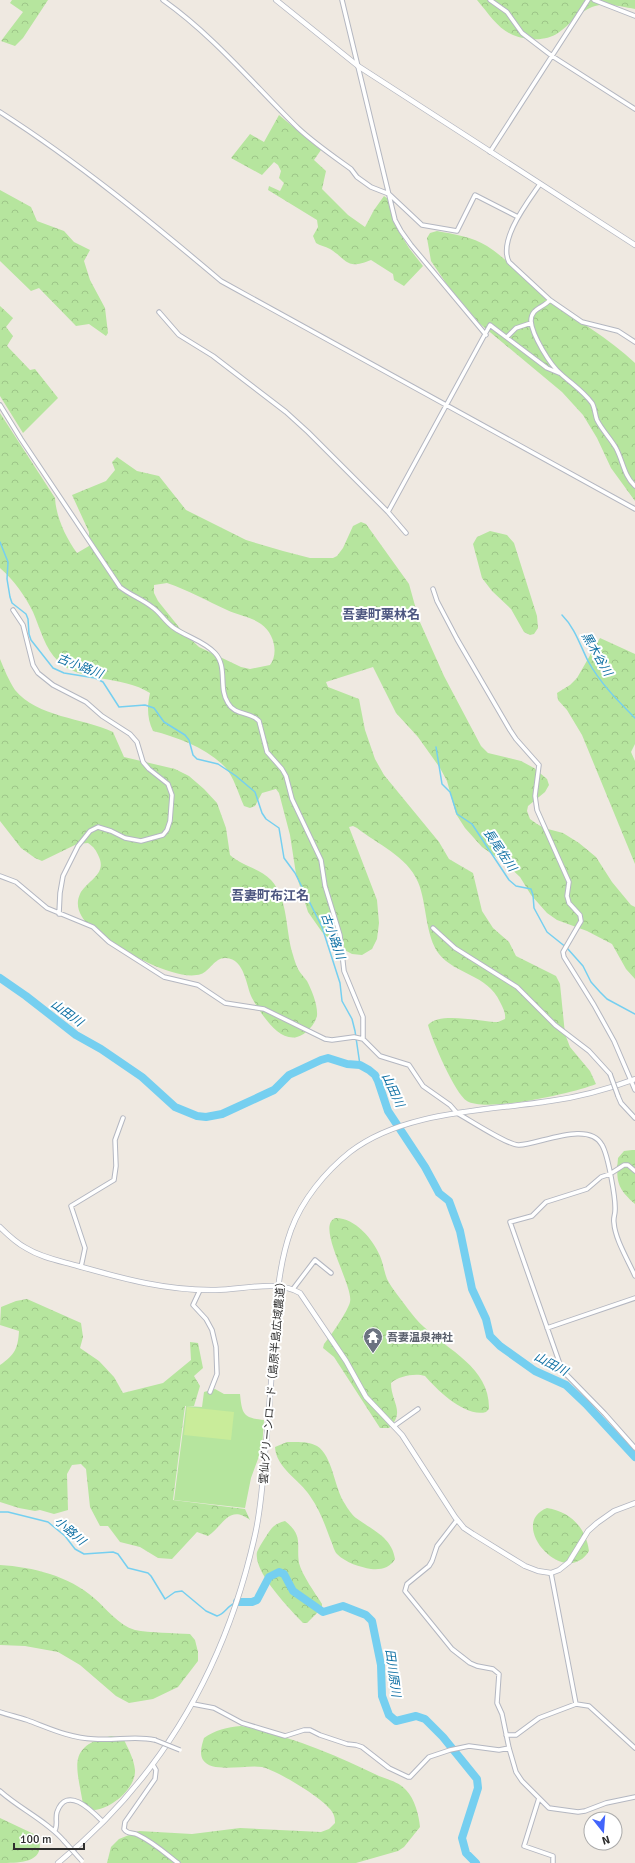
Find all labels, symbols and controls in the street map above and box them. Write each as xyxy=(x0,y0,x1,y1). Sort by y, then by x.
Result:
district label: 吾妻町栗林名 xyxy=(342,607,420,623)
water label: 黒木谷川 xyxy=(578,630,616,681)
water label: 古小路川 xyxy=(55,651,107,683)
water label: 長尾佐川 xyxy=(480,826,520,876)
district label: 吾妻町布江名 xyxy=(231,888,309,904)
water label: 古小路川 xyxy=(317,911,348,963)
water label: 山田川 xyxy=(48,997,87,1031)
water label: 山田川 xyxy=(378,1071,408,1112)
street label: 雲仙グリーンロード（島原半島広域農道） xyxy=(257,1276,288,1484)
temple icon: 吾妻温泉神社 xyxy=(362,1326,384,1354)
place label: 吾妻温泉神社 xyxy=(387,1331,453,1344)
water label: 山田川 xyxy=(531,1349,572,1380)
water label: 小路川 xyxy=(51,1514,90,1550)
water label: 田川原川 xyxy=(382,1648,404,1700)
north arrow xyxy=(583,1811,623,1851)
scale bar xyxy=(14,1825,84,1851)
text: 100 m xyxy=(20,1832,52,1847)
text: N xyxy=(600,1833,611,1847)

